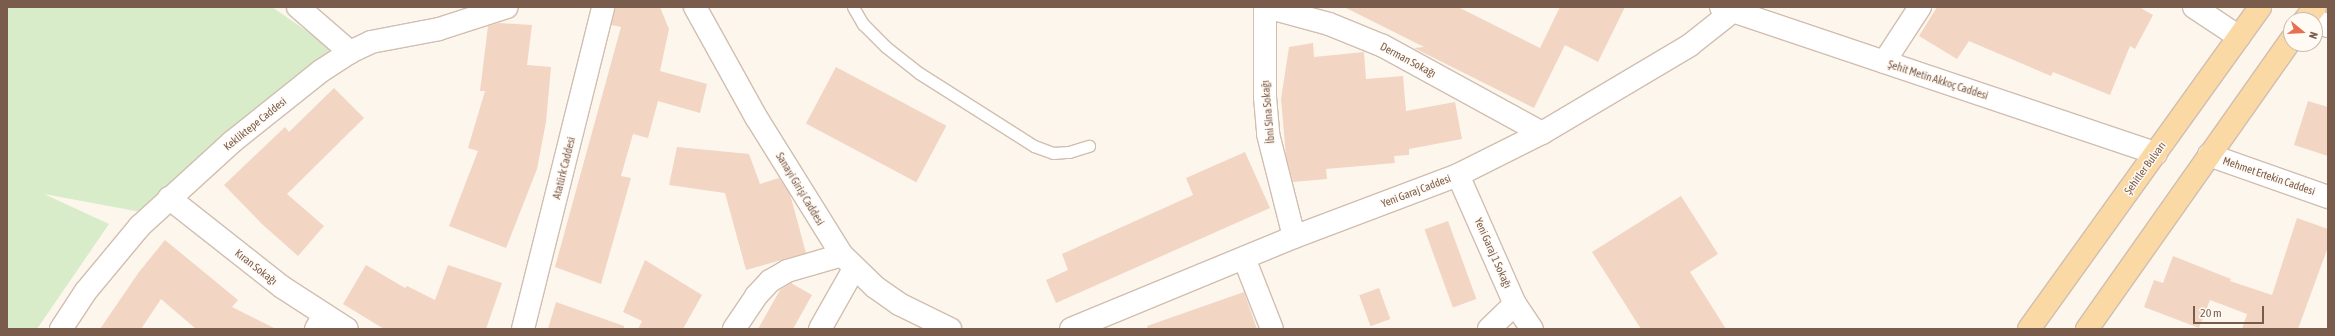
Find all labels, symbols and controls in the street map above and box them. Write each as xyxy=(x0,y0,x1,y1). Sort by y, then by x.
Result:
north arrow xyxy=(2283,12,2323,52)
text: N xyxy=(2307,30,2320,40)
street label: Derman Sokağı xyxy=(1378,40,1438,80)
street label: Şehit Metin Akkoç Caddesi xyxy=(1886,58,1990,102)
street label: İbni Sina Sokağı xyxy=(1259,80,1277,144)
street label: Kekliktepe Caddesi xyxy=(221,95,289,153)
street label: Atatürk Caddesi xyxy=(550,136,578,200)
street label: Şehitler Bulvarı xyxy=(2121,139,2169,197)
street label: Sanayi Girişi Caddesi xyxy=(773,150,827,228)
street label: Mehmet Ertekin Caddesi xyxy=(2221,154,2317,198)
street label: Yeni Garaj Caddesi xyxy=(1379,172,1453,210)
street label: Yeni Garaj 1 Sokağı xyxy=(1472,216,1514,290)
street label: Kıran Sokağı xyxy=(232,246,280,288)
scale bar xyxy=(2195,298,2266,324)
text: 20 m xyxy=(2200,306,2222,320)

